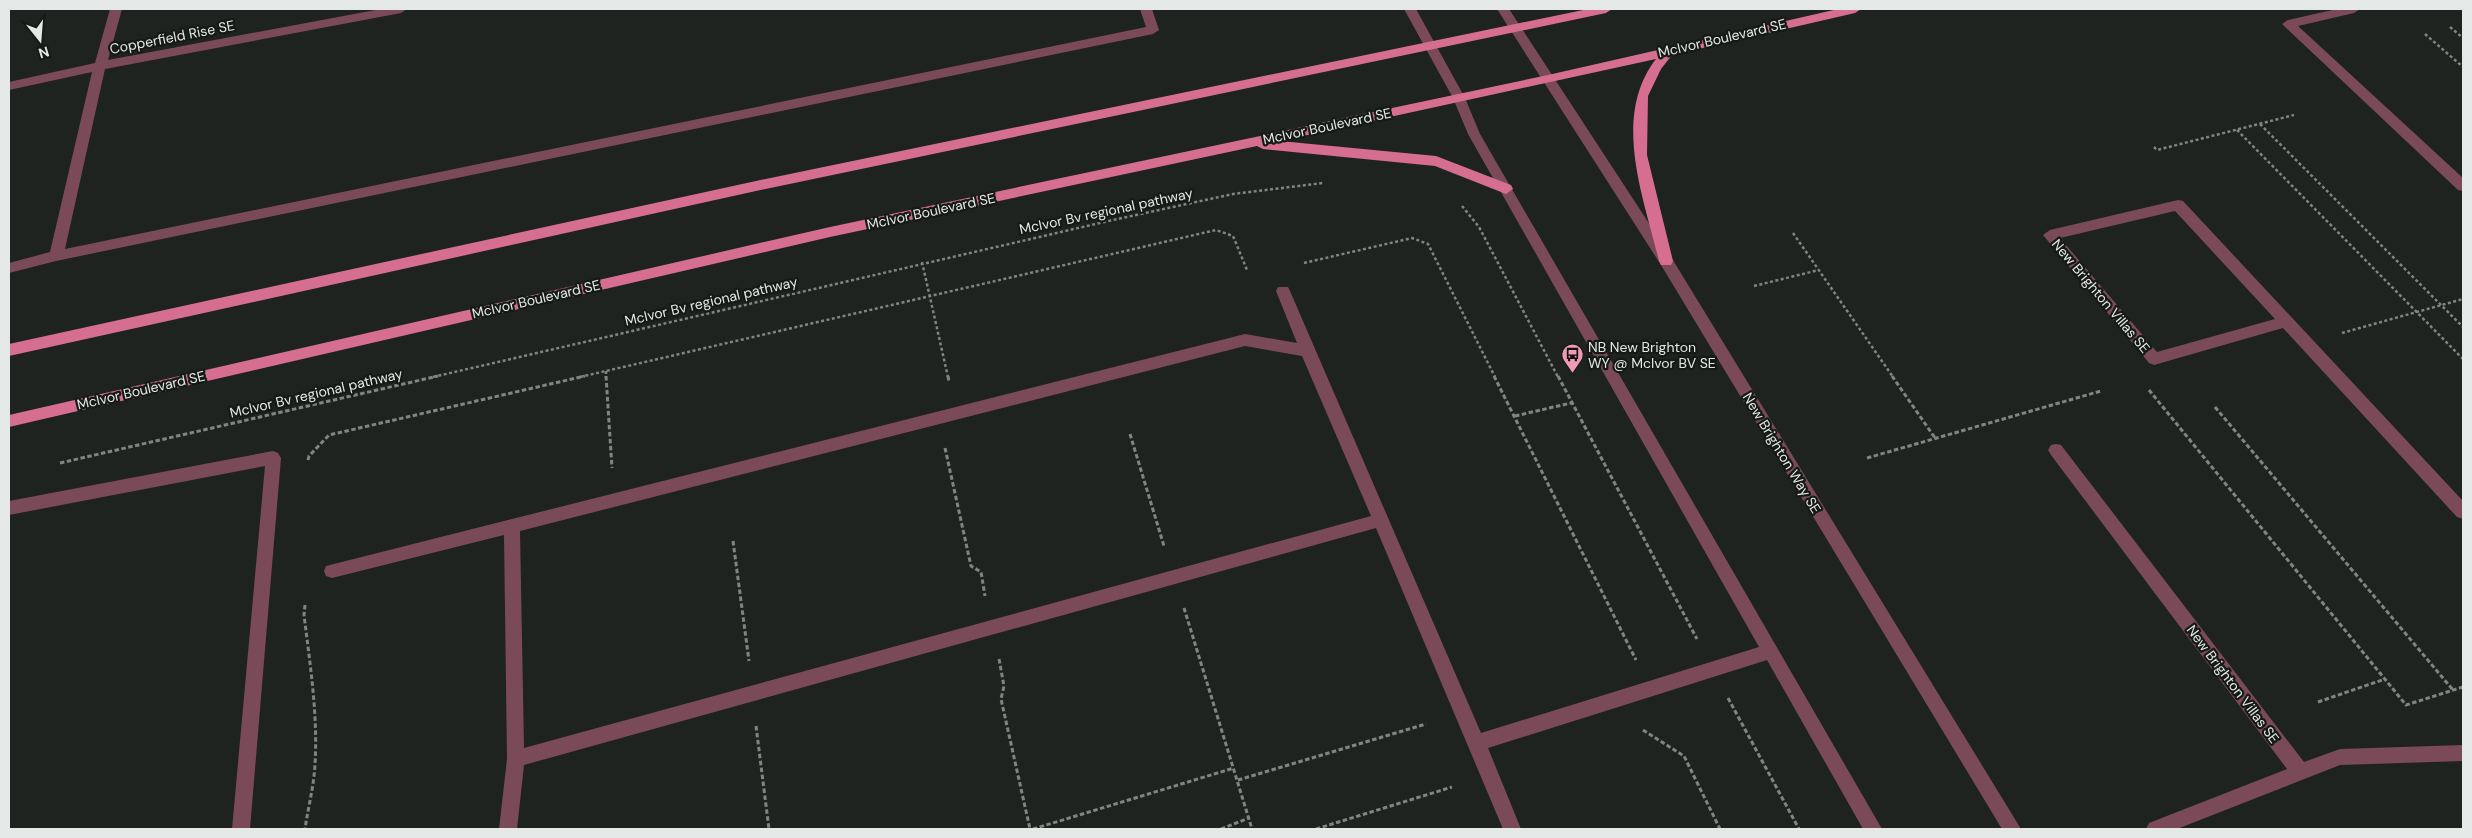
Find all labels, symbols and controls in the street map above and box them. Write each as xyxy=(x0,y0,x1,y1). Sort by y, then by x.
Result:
street label: McIvor Boulevard SE xyxy=(1656,14,1788,61)
north arrow xyxy=(15,15,65,65)
street label: Copperfield Rise SE xyxy=(108,16,236,58)
text: N xyxy=(36,42,51,63)
street label: McIvor Boulevard SE xyxy=(1261,104,1393,148)
street label: McIvor Bv regional pathway xyxy=(1018,184,1195,238)
street label: McIvor Boulevard SE xyxy=(865,189,997,233)
street label: New Brighton Villas SE xyxy=(2048,235,2154,357)
street label: McIvor Bv regional pathway xyxy=(623,272,799,330)
street label: McIvor Boulevard SE xyxy=(470,275,602,322)
place label: NB New Brighton WY @ McIvor BV SE xyxy=(1588,338,1716,372)
bus stop icon: NB New Brighton WY @ McIvor BV SE xyxy=(1560,343,1584,374)
street label: McIvor Bv regional pathway xyxy=(228,364,404,422)
street label: McIvor Boulevard SE xyxy=(75,366,207,413)
street label: New Brighton Way SE xyxy=(1739,389,1825,517)
street label: New Brighton Villas SE xyxy=(2183,621,2283,747)

